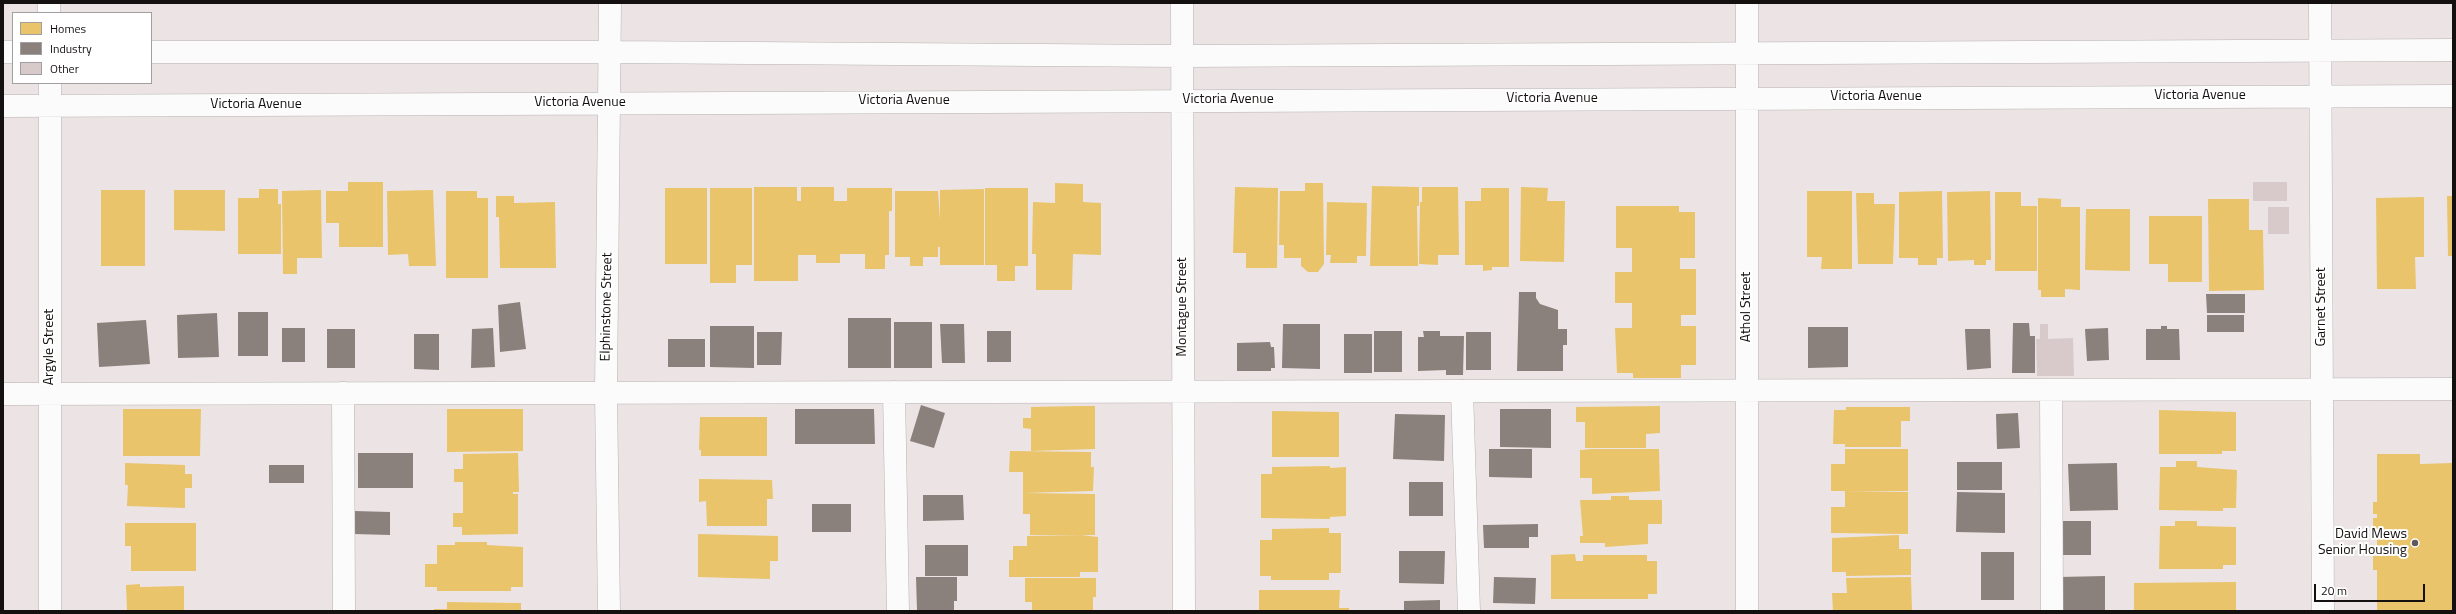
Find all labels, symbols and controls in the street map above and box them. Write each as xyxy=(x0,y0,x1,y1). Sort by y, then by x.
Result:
legend xyxy=(12,12,152,84)
text: Homes xyxy=(50,19,86,38)
text: Industry xyxy=(50,39,92,58)
text: Other xyxy=(50,59,79,78)
street label: Victoria Avenue xyxy=(2154,88,2246,104)
street label: Victoria Avenue xyxy=(1830,89,1922,105)
street label: Victoria Avenue xyxy=(1506,91,1598,107)
street label: Victoria Avenue xyxy=(1182,92,1274,108)
street label: Victoria Avenue xyxy=(858,93,950,109)
street label: Victoria Avenue xyxy=(534,95,626,111)
street label: Victoria Avenue xyxy=(210,97,302,113)
street label: Elphinstone Street xyxy=(598,252,616,362)
street label: Montague Street xyxy=(1175,257,1191,357)
street label: Garnet Street xyxy=(2314,267,2330,347)
street label: Athol Street xyxy=(1739,272,1755,342)
street label: Argyle Street xyxy=(42,309,58,385)
place label: David Mews Senior Housing xyxy=(2318,527,2407,560)
marker: David Mews Senior Housing xyxy=(2410,538,2420,548)
scale bar xyxy=(2316,576,2427,602)
text: 20 m xyxy=(2321,581,2347,600)

